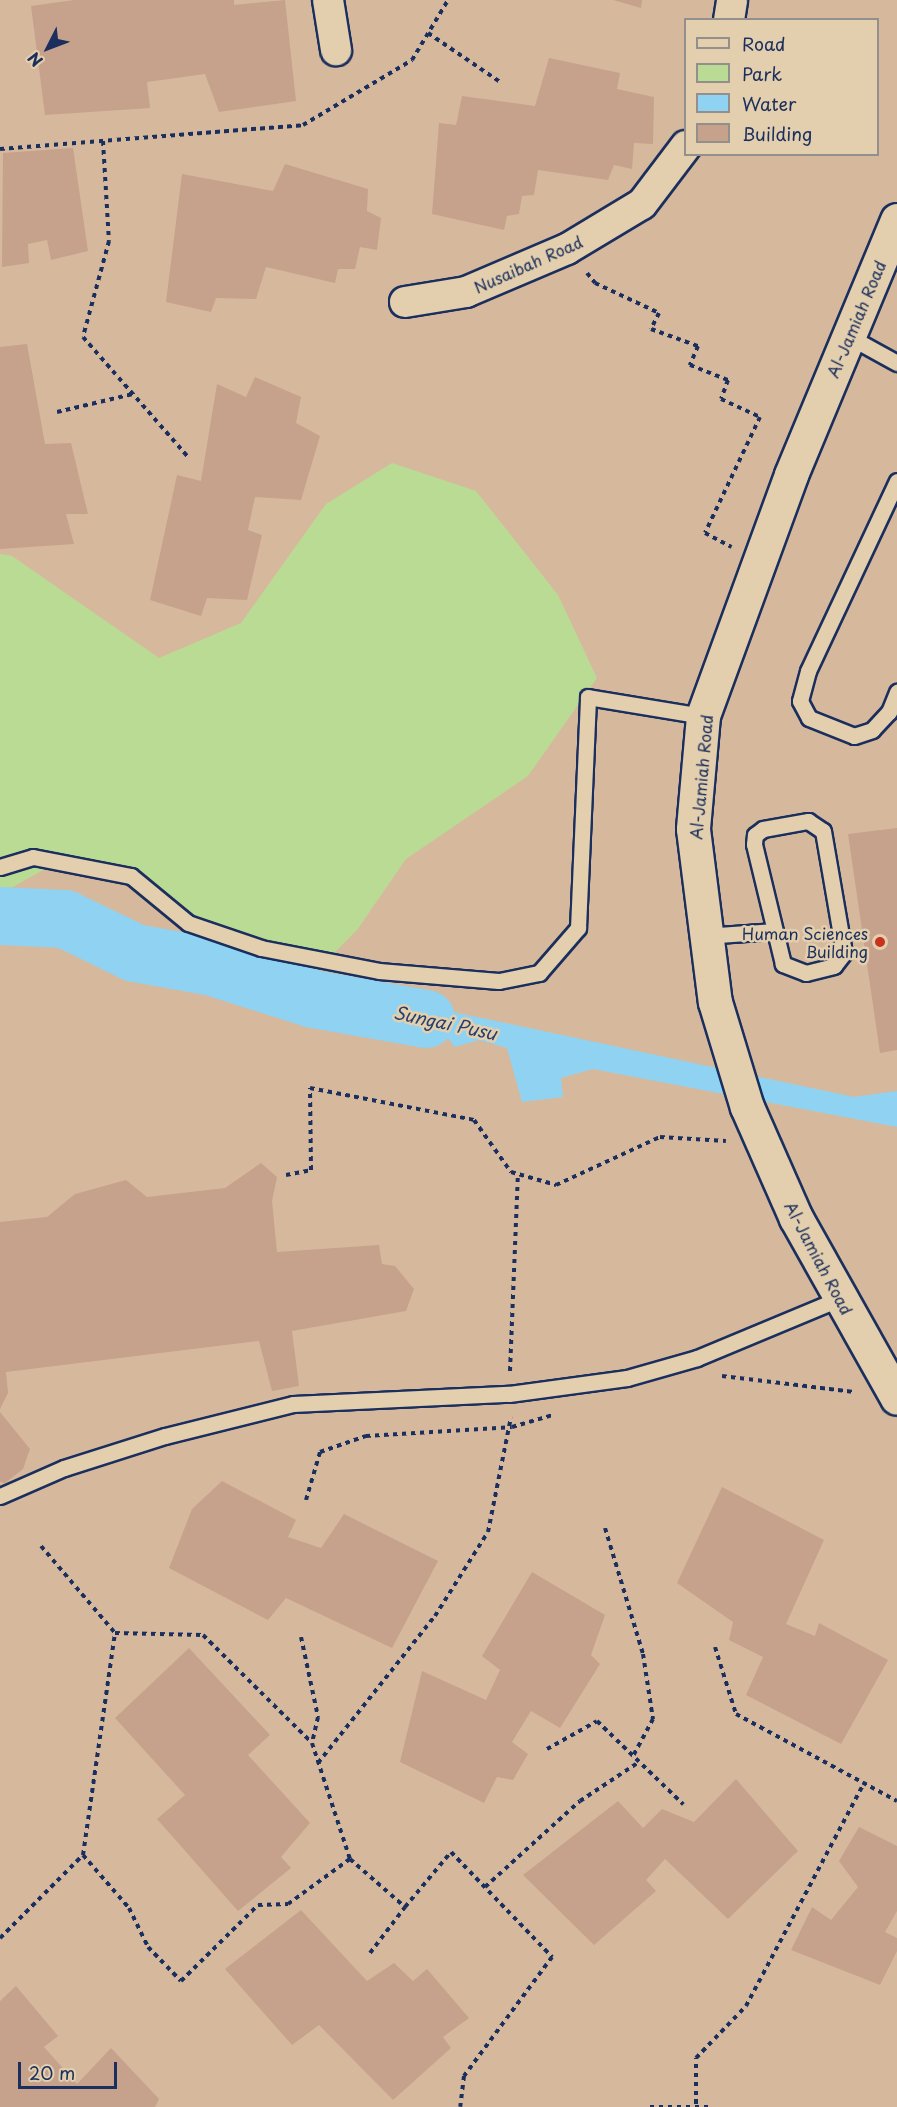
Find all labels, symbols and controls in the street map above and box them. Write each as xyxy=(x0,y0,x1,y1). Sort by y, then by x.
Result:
north arrow xyxy=(18,18,78,78)
legend xyxy=(684,18,879,156)
text: Road xyxy=(742,30,786,57)
text: N xyxy=(21,47,48,73)
text: Park xyxy=(742,60,782,87)
text: Water xyxy=(742,90,796,117)
text: Building xyxy=(742,120,812,147)
street label: Nusaibah Road xyxy=(471,232,585,296)
street label: Al-Jamiah Road xyxy=(823,258,889,380)
street label: Al-Jamiah Road xyxy=(686,714,716,840)
place label: Human Sciences Building xyxy=(741,923,868,961)
marker: Human Sciences Building xyxy=(873,935,887,949)
water label: Sungai Pusu xyxy=(391,1001,499,1045)
street label: Al-Jamiah Road xyxy=(781,1198,857,1318)
scale bar xyxy=(21,2050,120,2088)
text: 20 m xyxy=(29,2059,75,2086)

